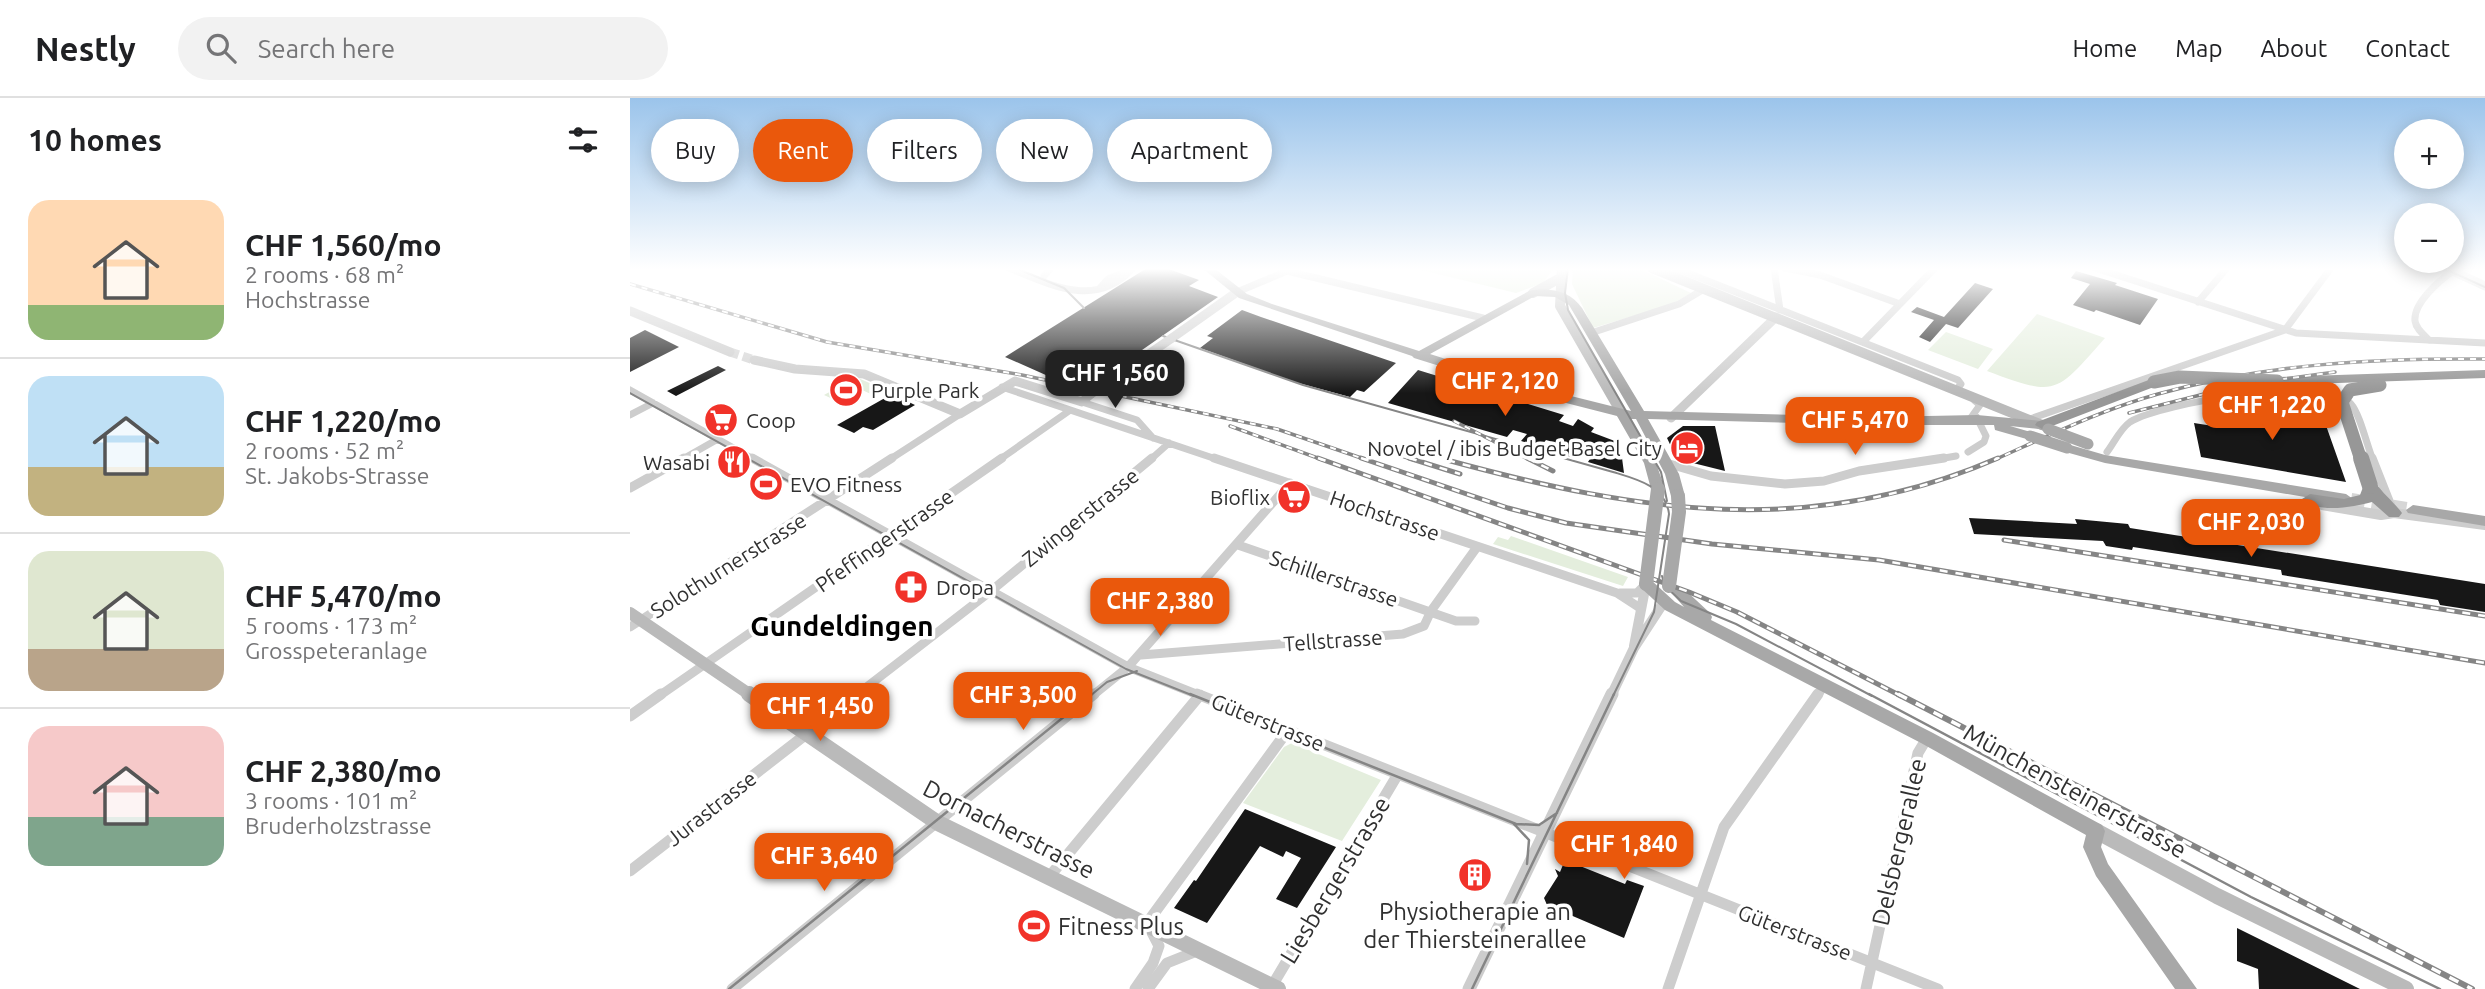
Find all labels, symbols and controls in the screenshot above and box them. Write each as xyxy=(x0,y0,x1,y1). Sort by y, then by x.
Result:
search box xyxy=(178,17,668,80)
icon: search xyxy=(202,29,240,67)
text: Nestly xyxy=(35,30,136,67)
text: Search here xyxy=(258,34,395,63)
text: Home xyxy=(2072,35,2137,62)
text: Map xyxy=(2175,35,2222,62)
text: About xyxy=(2260,35,2327,62)
text: Contact xyxy=(2365,35,2450,62)
chip: Buy xyxy=(651,119,739,182)
chip: Rent xyxy=(753,119,853,182)
chip: Filters xyxy=(867,119,982,182)
chip: New xyxy=(996,119,1093,182)
chip: Apartment xyxy=(1107,119,1272,182)
map controls xyxy=(2394,119,2464,273)
button: + xyxy=(2394,119,2464,189)
icon: filters xyxy=(564,121,602,159)
text: 10 homes xyxy=(28,123,162,157)
button: − xyxy=(2394,203,2464,273)
icon: home xyxy=(84,228,168,312)
text: CHF 1,560/mo xyxy=(245,228,441,262)
text: 2 rooms · 68 m² xyxy=(245,262,404,287)
text: Hochstrasse xyxy=(245,287,371,312)
pin: CHF 1,560 xyxy=(1035,350,1195,410)
pin: CHF 2,120 xyxy=(1425,358,1585,418)
text: CHF 1,560 xyxy=(1061,360,1169,385)
text: CHF 2,120 xyxy=(1451,368,1559,393)
sports icon: Purple Park xyxy=(827,371,865,409)
place label: Purple Park xyxy=(871,378,980,402)
pin: CHF 1,220 xyxy=(2192,382,2352,442)
text: CHF 1,220 xyxy=(2218,392,2326,417)
pin: CHF 5,470 xyxy=(1775,398,1935,457)
supermarket icon: Coop xyxy=(702,401,740,439)
icon: home xyxy=(84,404,168,488)
text: CHF 1,220/mo xyxy=(245,404,441,438)
text: CHF 5,470 xyxy=(1801,407,1909,432)
place label: Coop xyxy=(746,408,796,432)
hotel icon: Novotel / ibis Budget Basel City xyxy=(1668,429,1706,467)
place label: Novotel / ibis Budget Basel City xyxy=(1367,436,1662,460)
text: 2 rooms · 52 m² xyxy=(245,438,404,463)
restaurant icon: Wasabi xyxy=(715,443,753,481)
place label: Wasabi xyxy=(643,450,710,474)
text: St. Jakobs-Strasse xyxy=(245,463,429,488)
street label: Zwingerstrasse xyxy=(1017,463,1143,571)
sports icon: EVO Fitness xyxy=(747,465,785,503)
place label: EVO Fitness xyxy=(790,472,902,496)
supermarket icon: Bioflix xyxy=(1275,478,1313,516)
street label: Pfeffingerstrasse xyxy=(810,483,958,597)
place label: Bioflix xyxy=(1210,485,1270,509)
street label: Hochstrasse xyxy=(1327,485,1443,545)
pin: CHF 2,030 xyxy=(2171,500,2331,559)
street label: Solothurnerstrasse xyxy=(646,507,810,623)
text: CHF 2,030 xyxy=(2197,509,2305,534)
street label: Schillerstrasse xyxy=(1267,545,1401,611)
pharmacy icon: Dropa xyxy=(892,568,930,606)
place label: Dropa xyxy=(936,575,994,599)
pin: CHF 2,380 xyxy=(1080,578,1240,638)
icon: home xyxy=(84,579,168,663)
text: CHF 5,470/mo xyxy=(245,579,441,613)
text: CHF 2,380 xyxy=(1106,588,1214,613)
district label: Gundeldingen xyxy=(750,610,934,641)
text: 5 rooms · 173 m² xyxy=(245,613,417,638)
street label: Tellstrasse xyxy=(1283,625,1383,655)
text: Grosspeteranlage xyxy=(245,638,428,663)
pin: CHF 3,500 xyxy=(943,672,1103,732)
text: CHF 3,500 xyxy=(969,682,1077,707)
pin: CHF 1,450 xyxy=(740,684,900,743)
street label: Güterstrasse xyxy=(1208,688,1328,756)
text: CHF 1,450 xyxy=(766,693,874,718)
street label: Münchensteinerstrasse xyxy=(1959,719,2191,863)
icon: home xyxy=(84,754,168,838)
text: CHF 2,380/mo xyxy=(245,754,441,788)
street label: Delsbergerallee xyxy=(1867,756,1931,928)
street label: Jurastrasse xyxy=(661,766,761,850)
street label: Dornacherstrasse xyxy=(919,774,1099,884)
text: 3 rooms · 101 m² xyxy=(245,788,417,813)
street label: Liesbergerstrasse xyxy=(1275,792,1395,968)
text: Bruderholzstrasse xyxy=(245,813,432,838)
pin: CHF 1,840 xyxy=(1544,822,1704,881)
text: CHF 1,840 xyxy=(1570,831,1678,856)
pin: CHF 3,640 xyxy=(744,834,904,893)
text: CHF 3,640 xyxy=(770,843,878,868)
building icon: Physiotherapie an der Thiersteinerallee xyxy=(1456,856,1494,894)
place label: Physiotherapie an der Thiersteinerallee xyxy=(1363,898,1587,953)
street label: Güterstrasse xyxy=(1735,899,1855,965)
sports icon: Fitness Plus xyxy=(1015,907,1053,945)
place label: Fitness Plus xyxy=(1058,913,1184,940)

